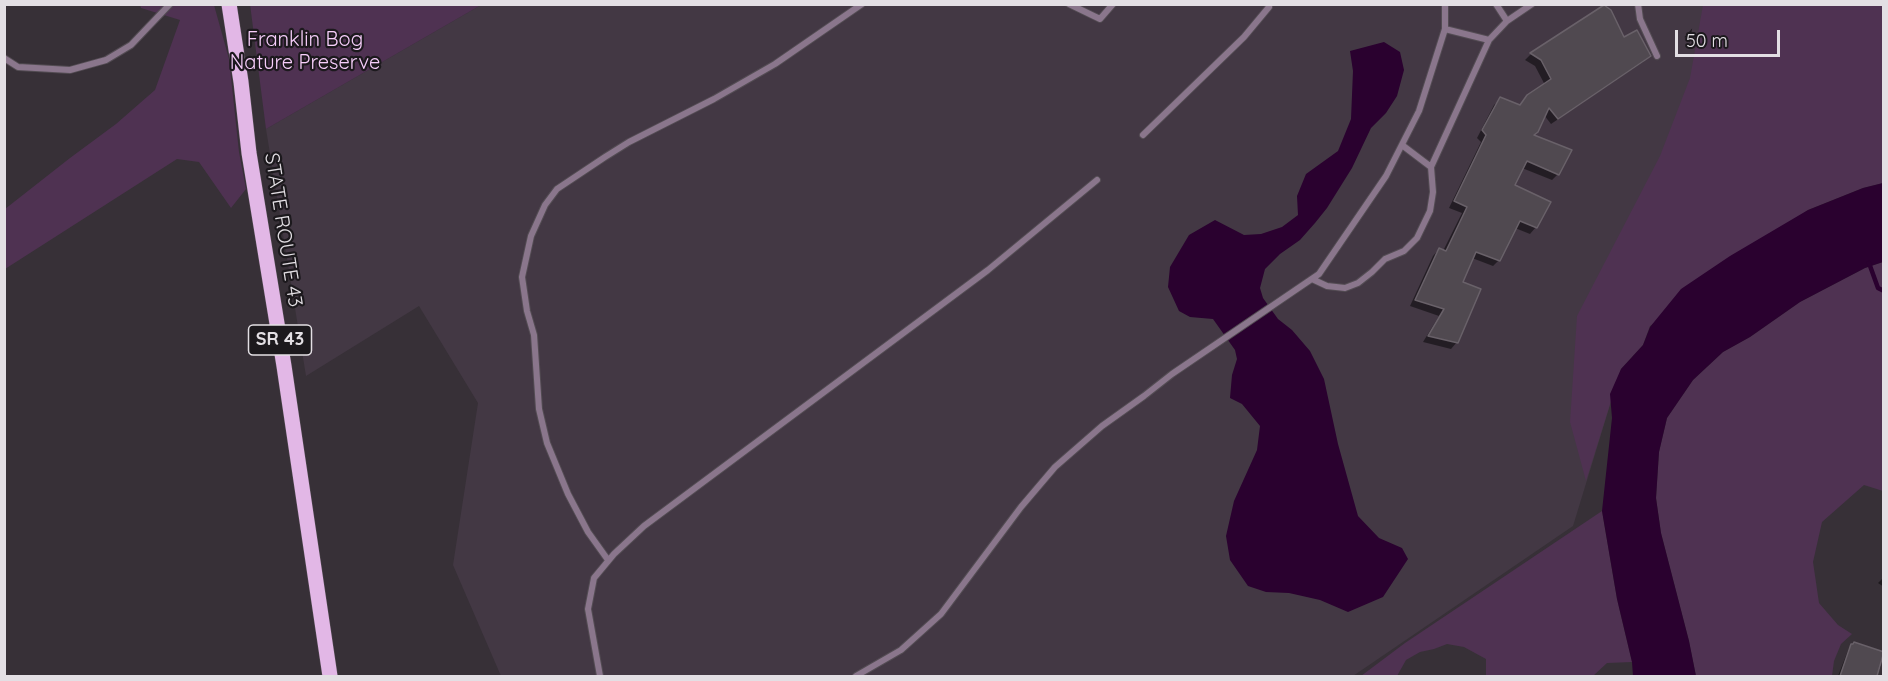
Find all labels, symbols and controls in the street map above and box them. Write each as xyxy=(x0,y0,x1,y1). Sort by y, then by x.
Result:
scale bar xyxy=(1678,18,1783,56)
park label: Franklin Bog Nature Preserve xyxy=(230,28,380,75)
text: 50 m xyxy=(1686,29,1728,52)
street label: STATE ROUTE 43 xyxy=(259,151,307,309)
road number: SR 43 xyxy=(248,325,312,355)

